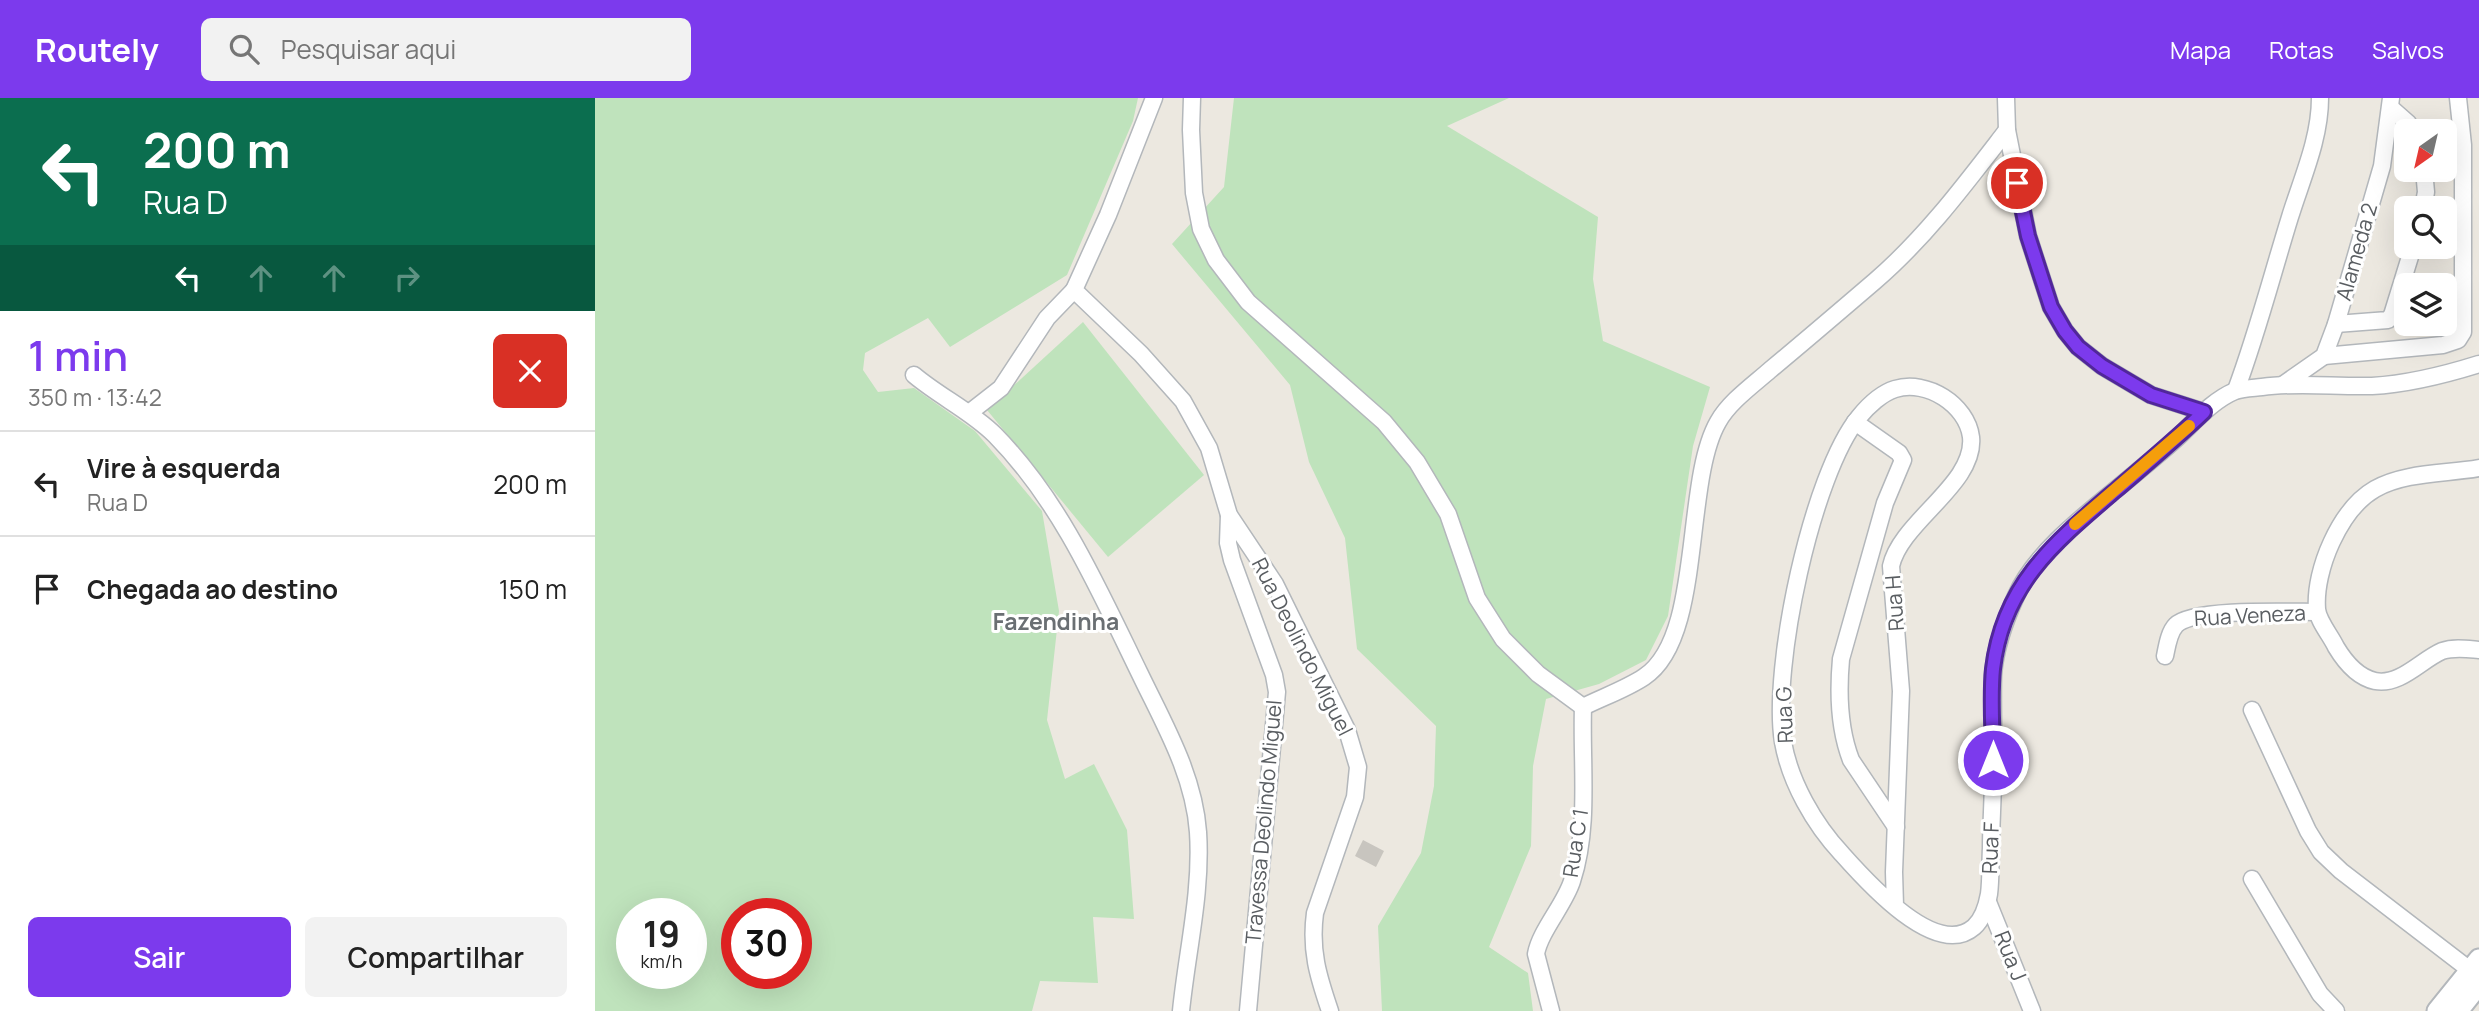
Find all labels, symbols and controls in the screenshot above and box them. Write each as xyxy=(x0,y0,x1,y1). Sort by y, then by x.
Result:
search box xyxy=(201,18,691,81)
text: Routely xyxy=(35,27,159,72)
icon: search xyxy=(225,30,263,68)
text: Pesquisar aqui xyxy=(281,31,456,67)
text: Mapa xyxy=(2170,33,2231,66)
text: Rotas xyxy=(2269,33,2334,66)
text: Salvos xyxy=(2372,33,2444,66)
text: 200 m xyxy=(143,116,291,183)
north arrow xyxy=(2394,119,2457,182)
map controls xyxy=(2394,119,2457,336)
icon: left xyxy=(28,126,119,217)
pin xyxy=(1987,153,2047,213)
icon: arrive xyxy=(1998,164,2036,202)
text: Rua D xyxy=(143,180,228,224)
button: search xyxy=(2394,196,2457,259)
street label: Alameda 2 xyxy=(2329,200,2383,304)
icon: left xyxy=(169,259,207,297)
icon: ahead xyxy=(242,259,280,297)
icon: ahead xyxy=(315,259,353,297)
icon: right xyxy=(388,259,426,297)
button: layers xyxy=(2394,273,2457,336)
text: 1 min xyxy=(28,326,128,384)
button: close xyxy=(493,334,567,408)
text: 350 m · 13:42 xyxy=(28,381,162,413)
text: Vire à esquerda xyxy=(87,450,280,486)
icon: left xyxy=(28,465,66,503)
text: 200 m xyxy=(493,466,567,502)
text: Rua D xyxy=(87,486,148,518)
street label: Rua Deolindo Miguel xyxy=(1246,553,1360,740)
icon: arrive xyxy=(28,570,66,608)
text: Chegada ao destino xyxy=(87,571,338,607)
text: 150 m xyxy=(499,571,567,607)
street label: Rua H xyxy=(1878,574,1910,632)
street label: Rua Veneza xyxy=(2193,598,2307,632)
district label: Fazendinha xyxy=(993,605,1119,637)
street label: Rua G xyxy=(1769,686,1799,744)
street label: Travessa Deolindo Miguel xyxy=(1238,699,1288,945)
position arrow xyxy=(1956,723,2030,797)
street label: Rua C 1 xyxy=(1556,807,1594,879)
street label: Rua F xyxy=(1975,821,2005,875)
speed limit sign: 30 xyxy=(721,898,812,989)
text: 19 xyxy=(643,910,680,958)
button: Sair xyxy=(28,917,291,997)
button: Compartilhar xyxy=(305,917,567,997)
street label: Rua J xyxy=(1988,927,2034,985)
text: km/h xyxy=(641,949,682,973)

